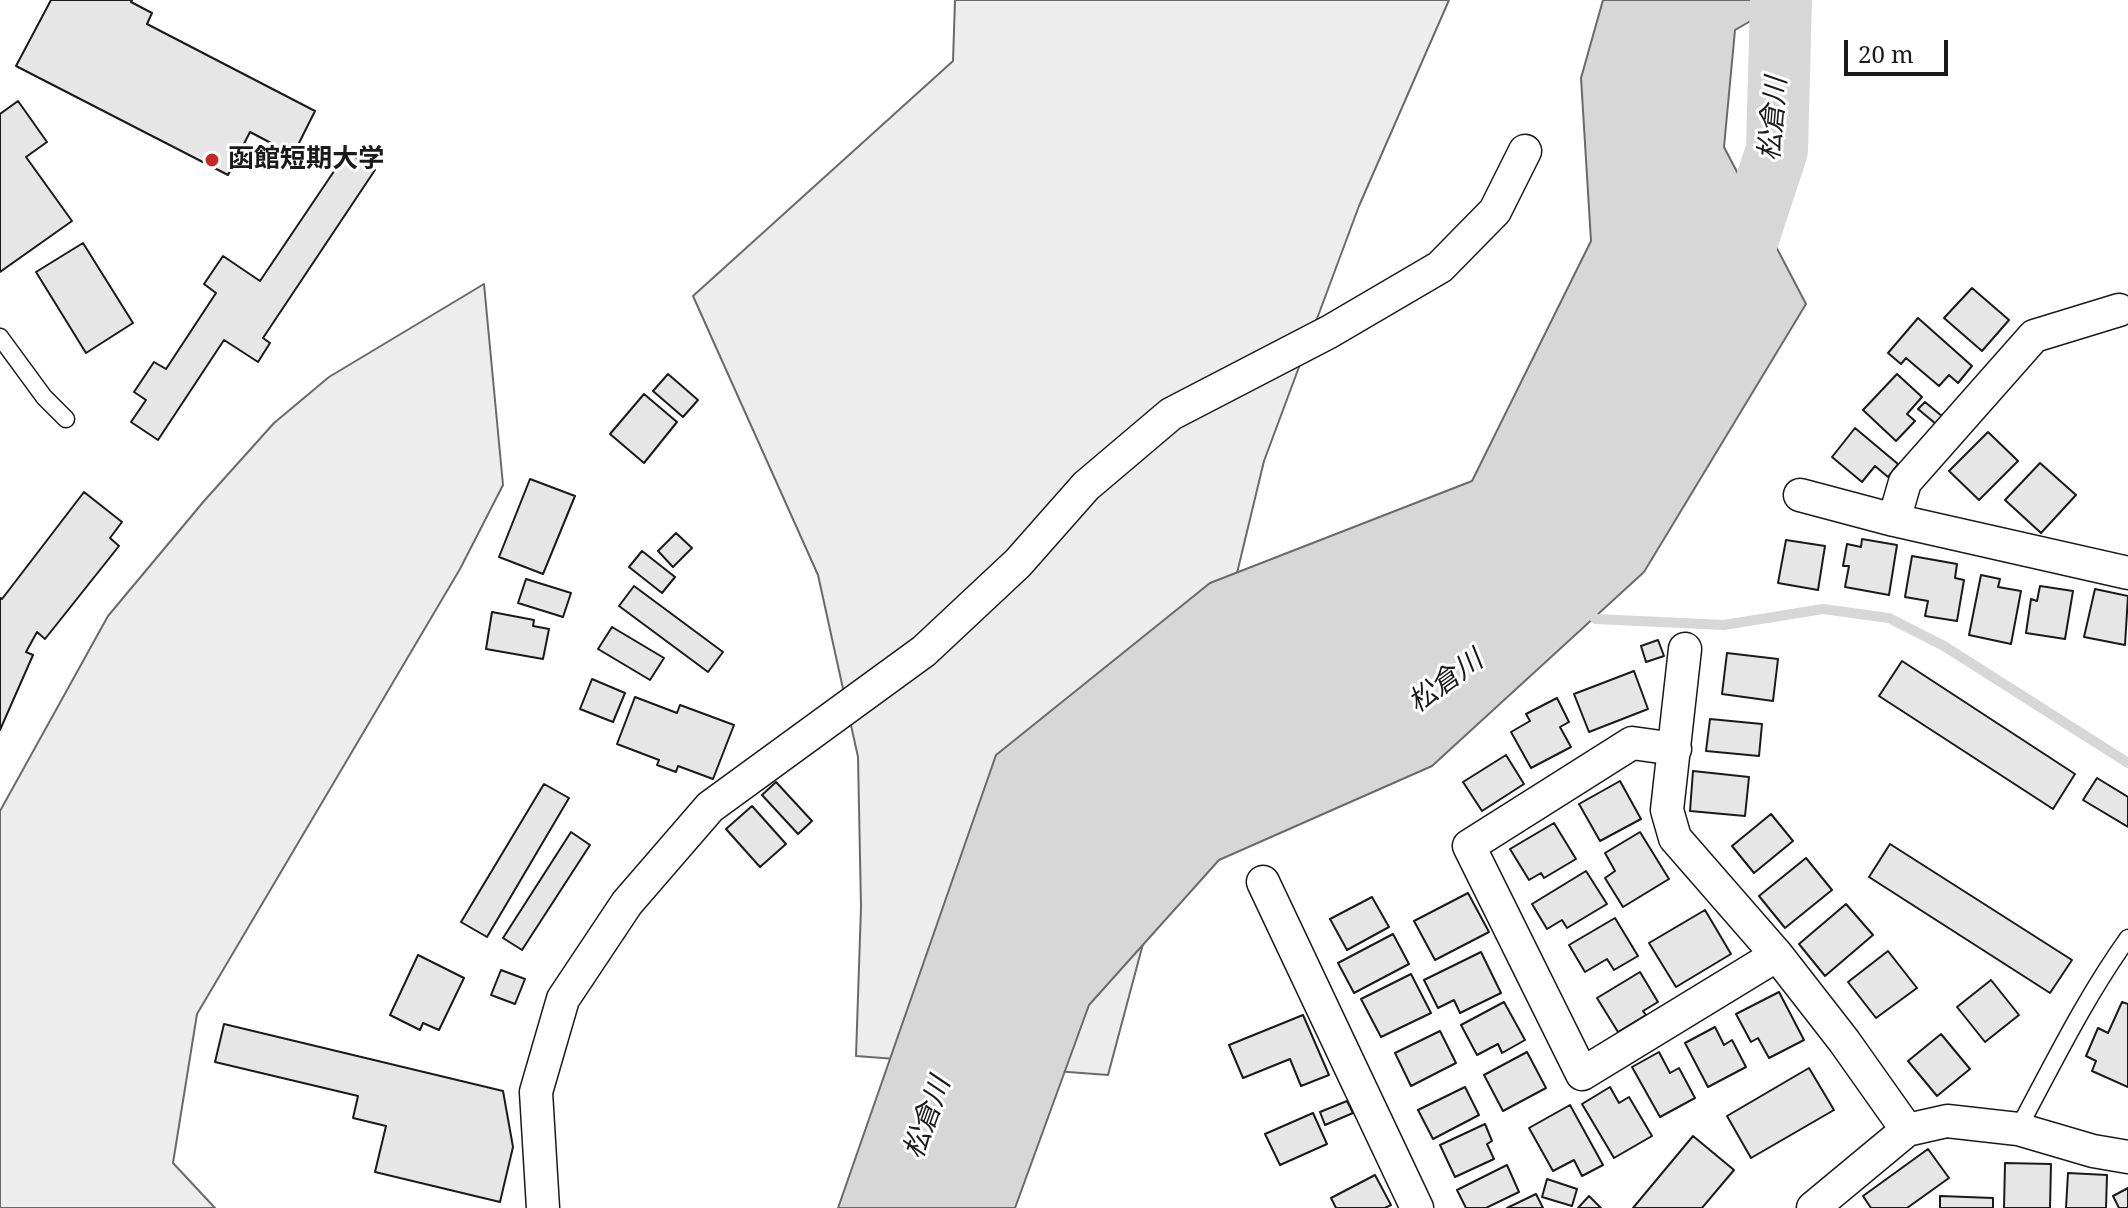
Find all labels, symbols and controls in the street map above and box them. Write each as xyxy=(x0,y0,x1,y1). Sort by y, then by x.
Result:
scale bar xyxy=(1848,24,1952,74)
text: 20 m xyxy=(1858,37,1914,70)
water label: 松倉川 xyxy=(1754,76,1794,162)
place label: 函館短期大学 xyxy=(228,144,384,176)
marker: 函館短期大学 xyxy=(203,151,221,169)
water label: 松倉川 xyxy=(1402,644,1490,720)
water label: 松倉川 xyxy=(898,1073,958,1163)

